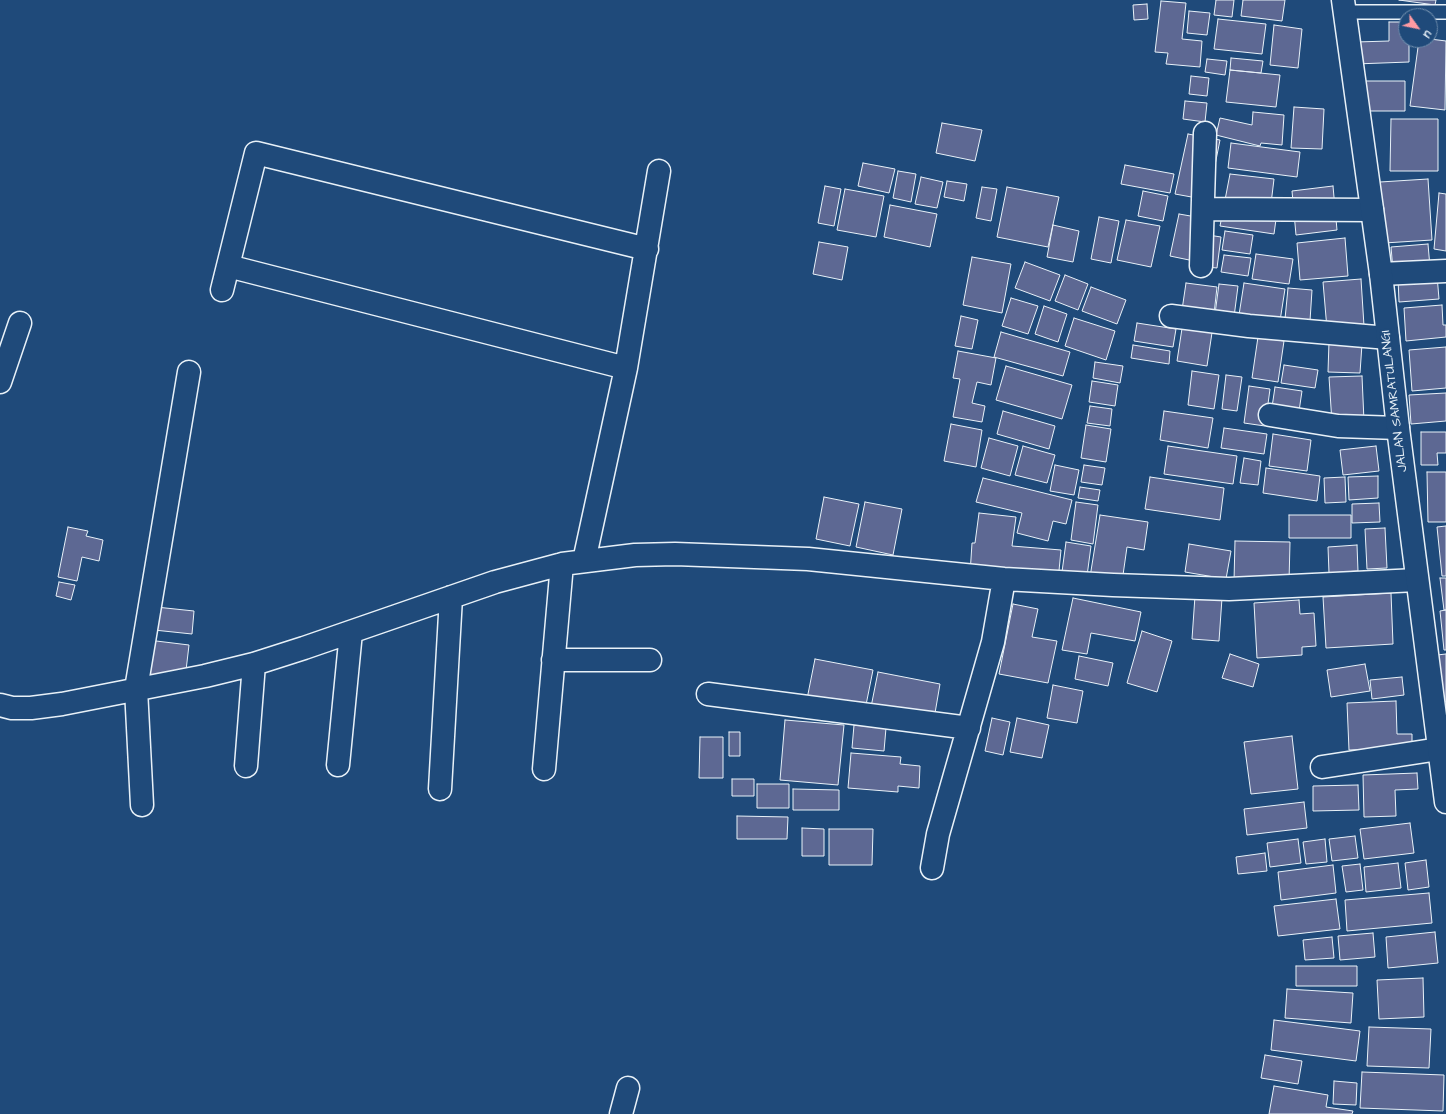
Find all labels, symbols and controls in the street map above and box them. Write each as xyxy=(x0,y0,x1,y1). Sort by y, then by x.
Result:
north arrow xyxy=(1398,8,1438,48)
text: U xyxy=(1420,28,1436,41)
street label: JALAN SAMRATULANGI xyxy=(1379,329,1411,473)

